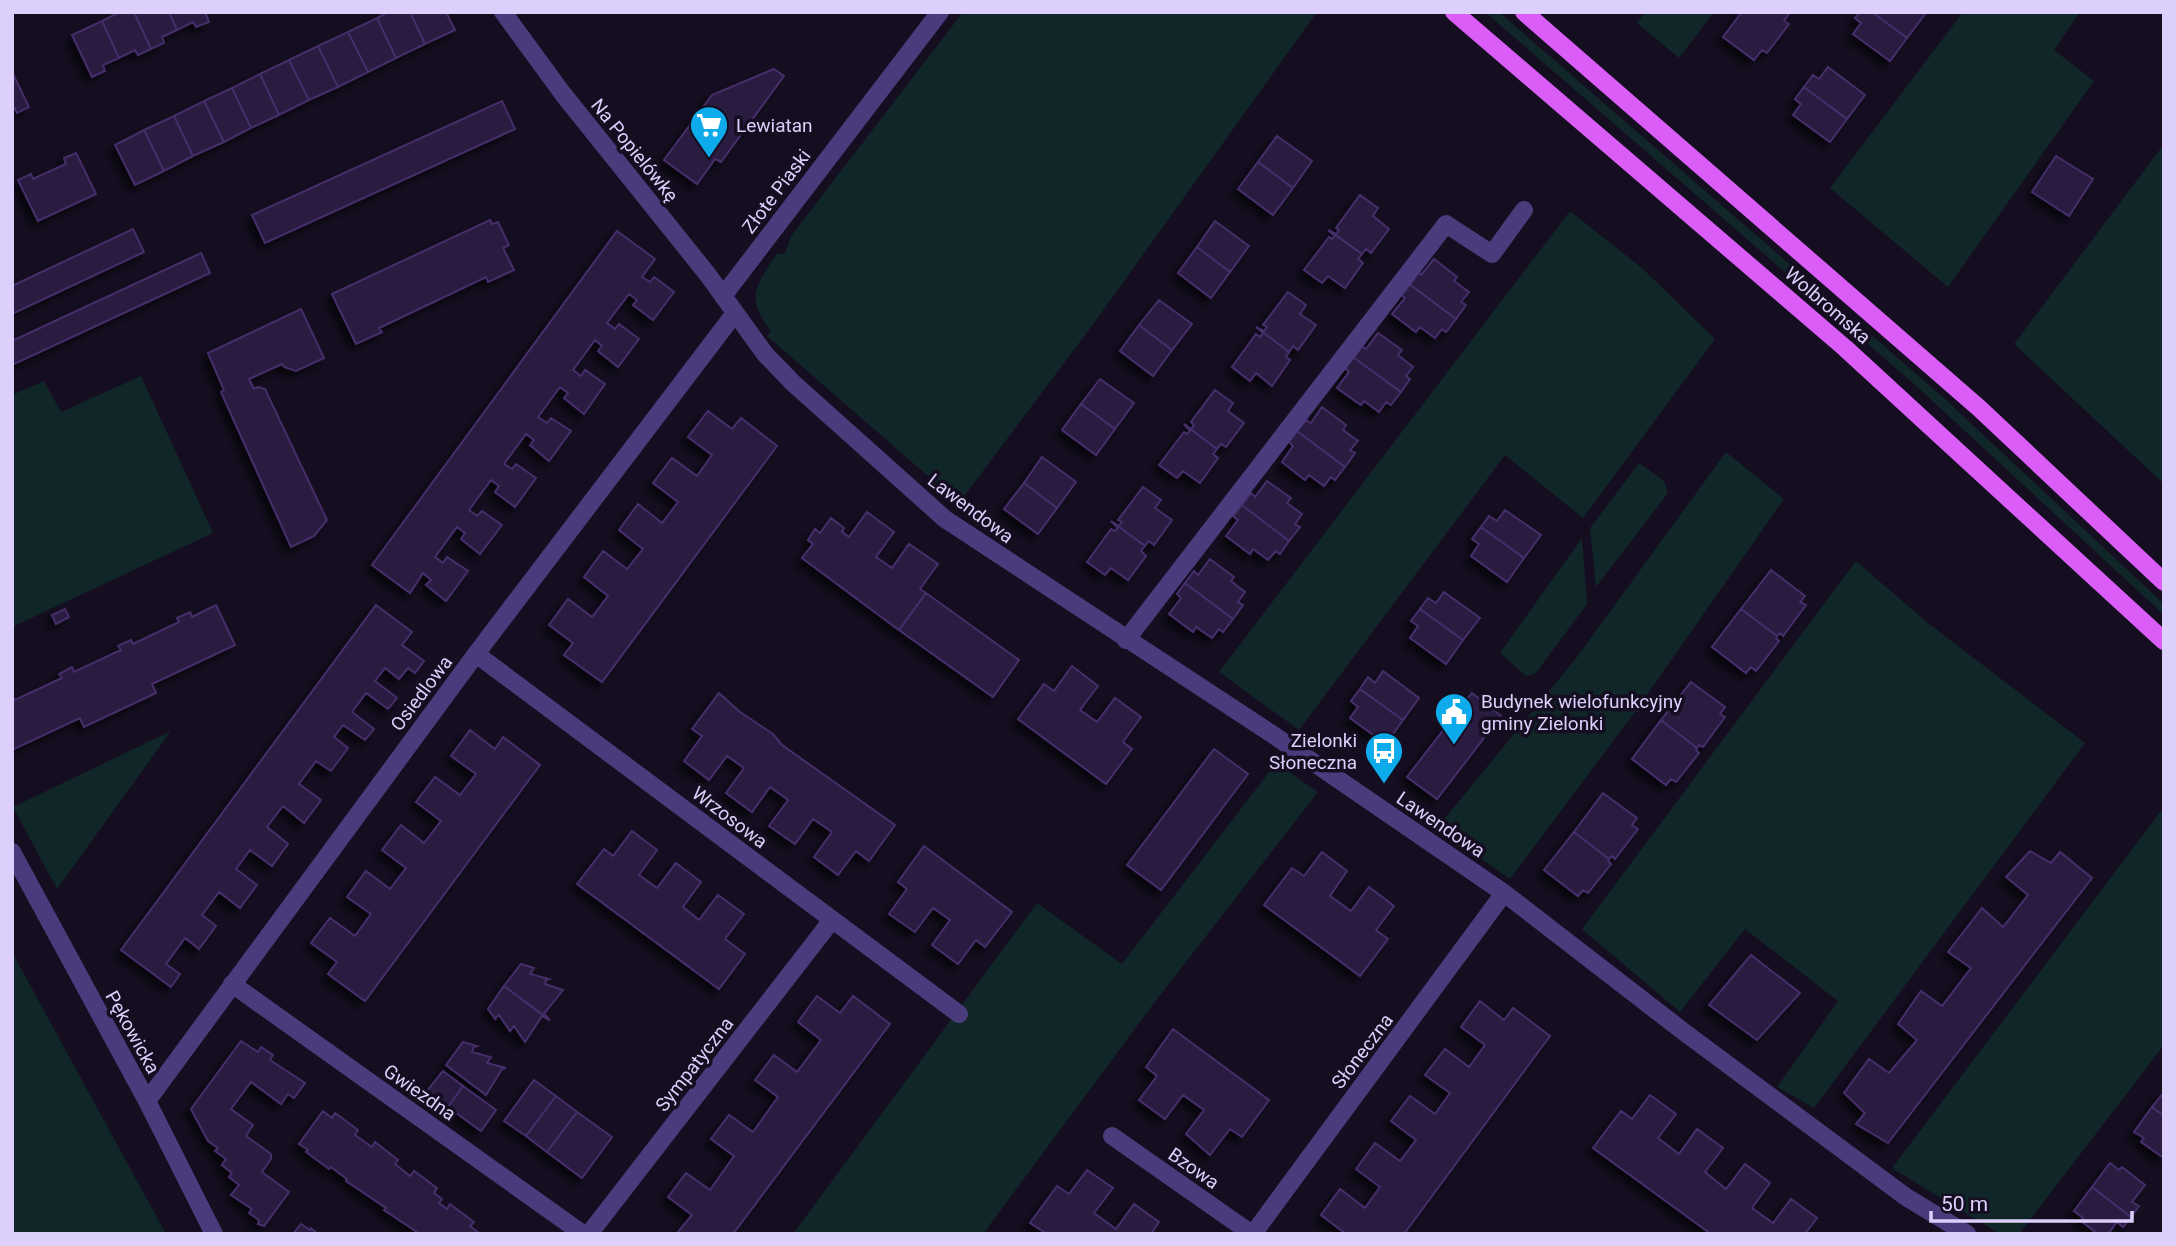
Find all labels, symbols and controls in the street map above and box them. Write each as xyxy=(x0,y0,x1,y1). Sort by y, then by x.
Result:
street label: Na Popielówkę xyxy=(586,94,683,206)
supermarket icon: Lewiatan xyxy=(688,104,730,159)
place label: Lewiatan xyxy=(736,114,813,137)
street label: Złote Piaski xyxy=(737,145,815,238)
street label: Wolbromska xyxy=(1780,262,1875,349)
street label: Lawendowa xyxy=(923,469,1018,548)
street label: Osiedlowa xyxy=(386,651,457,736)
place label: Budynek wielofunkcyjny gminy Zielonki xyxy=(1481,690,1682,735)
public building icon: Budynek wielofunkcyjny gminy Zielonki xyxy=(1433,691,1475,746)
place label: Zielonki Słoneczna xyxy=(1269,729,1357,774)
bus stop icon: Zielonki Słoneczna xyxy=(1363,730,1405,785)
street label: Wrzosowa xyxy=(687,782,772,853)
street label: Lawendowa xyxy=(1392,786,1489,862)
street label: Pękowicka xyxy=(100,987,165,1078)
street label: Słoneczna xyxy=(1327,1009,1398,1093)
street label: Sympatyczna xyxy=(650,1013,738,1116)
street label: Gwiezdna xyxy=(379,1059,460,1126)
street label: Bzowa xyxy=(1164,1143,1223,1194)
scale bar xyxy=(1931,1180,2132,1224)
text: 50 m xyxy=(1941,1192,1988,1216)

